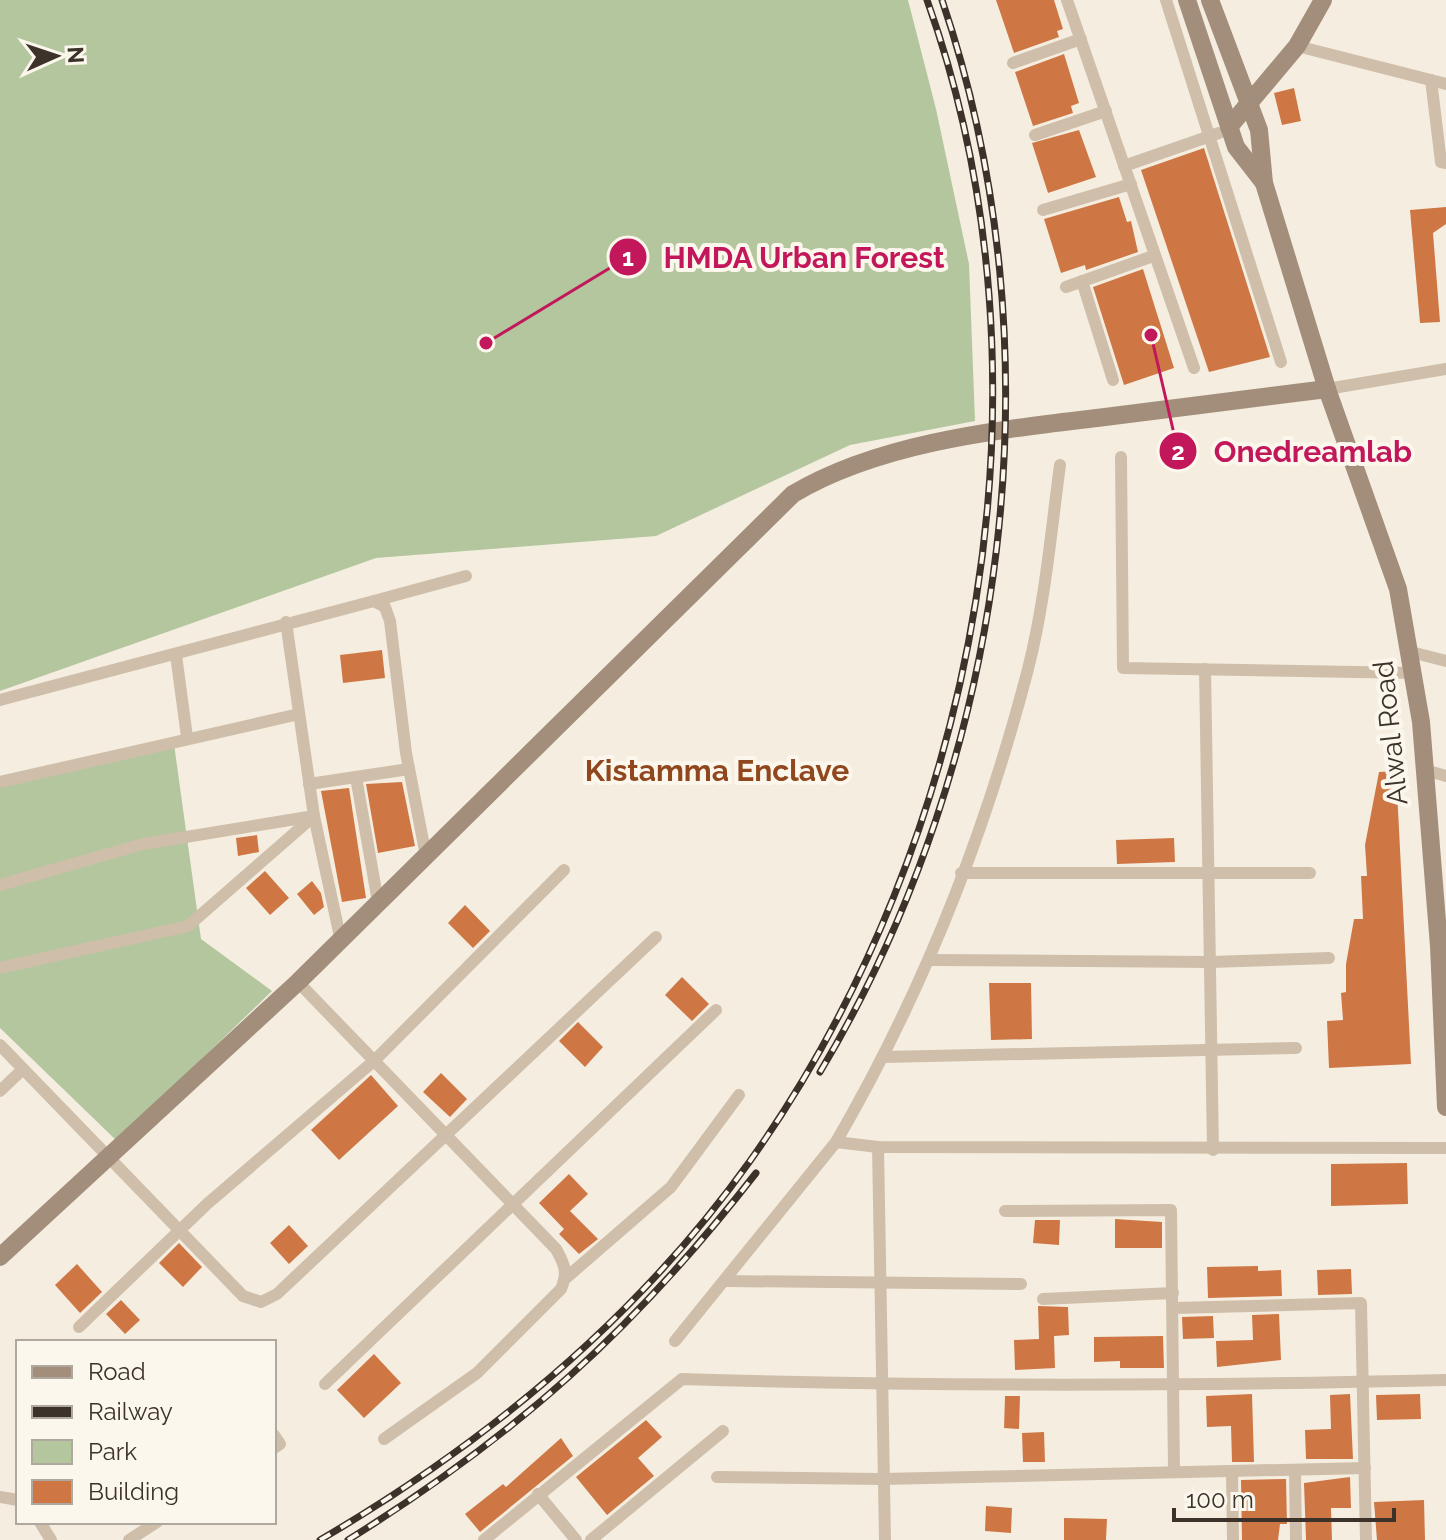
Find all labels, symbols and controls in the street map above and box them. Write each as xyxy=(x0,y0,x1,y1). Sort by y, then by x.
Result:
north arrow xyxy=(16,16,96,96)
text: N xyxy=(63,46,89,64)
callout: HMDA Urban Forest xyxy=(608,230,961,284)
text: HMDA Urban Forest xyxy=(664,240,945,275)
text: 1 xyxy=(622,243,634,272)
callout: Onedreamlab xyxy=(1158,424,1429,478)
text: Onedreamlab xyxy=(1214,434,1412,469)
text: 2 xyxy=(1171,437,1185,466)
street label: Alwal Road xyxy=(1367,659,1414,807)
district label: Kistamma Enclave xyxy=(585,753,849,788)
legend xyxy=(16,1340,276,1524)
text: Road xyxy=(88,1357,146,1386)
text: Railway xyxy=(88,1397,173,1426)
text: Park xyxy=(88,1437,137,1466)
scale bar xyxy=(1174,1472,1394,1522)
text: Building xyxy=(88,1477,179,1506)
text: 100 m xyxy=(1186,1485,1254,1514)

